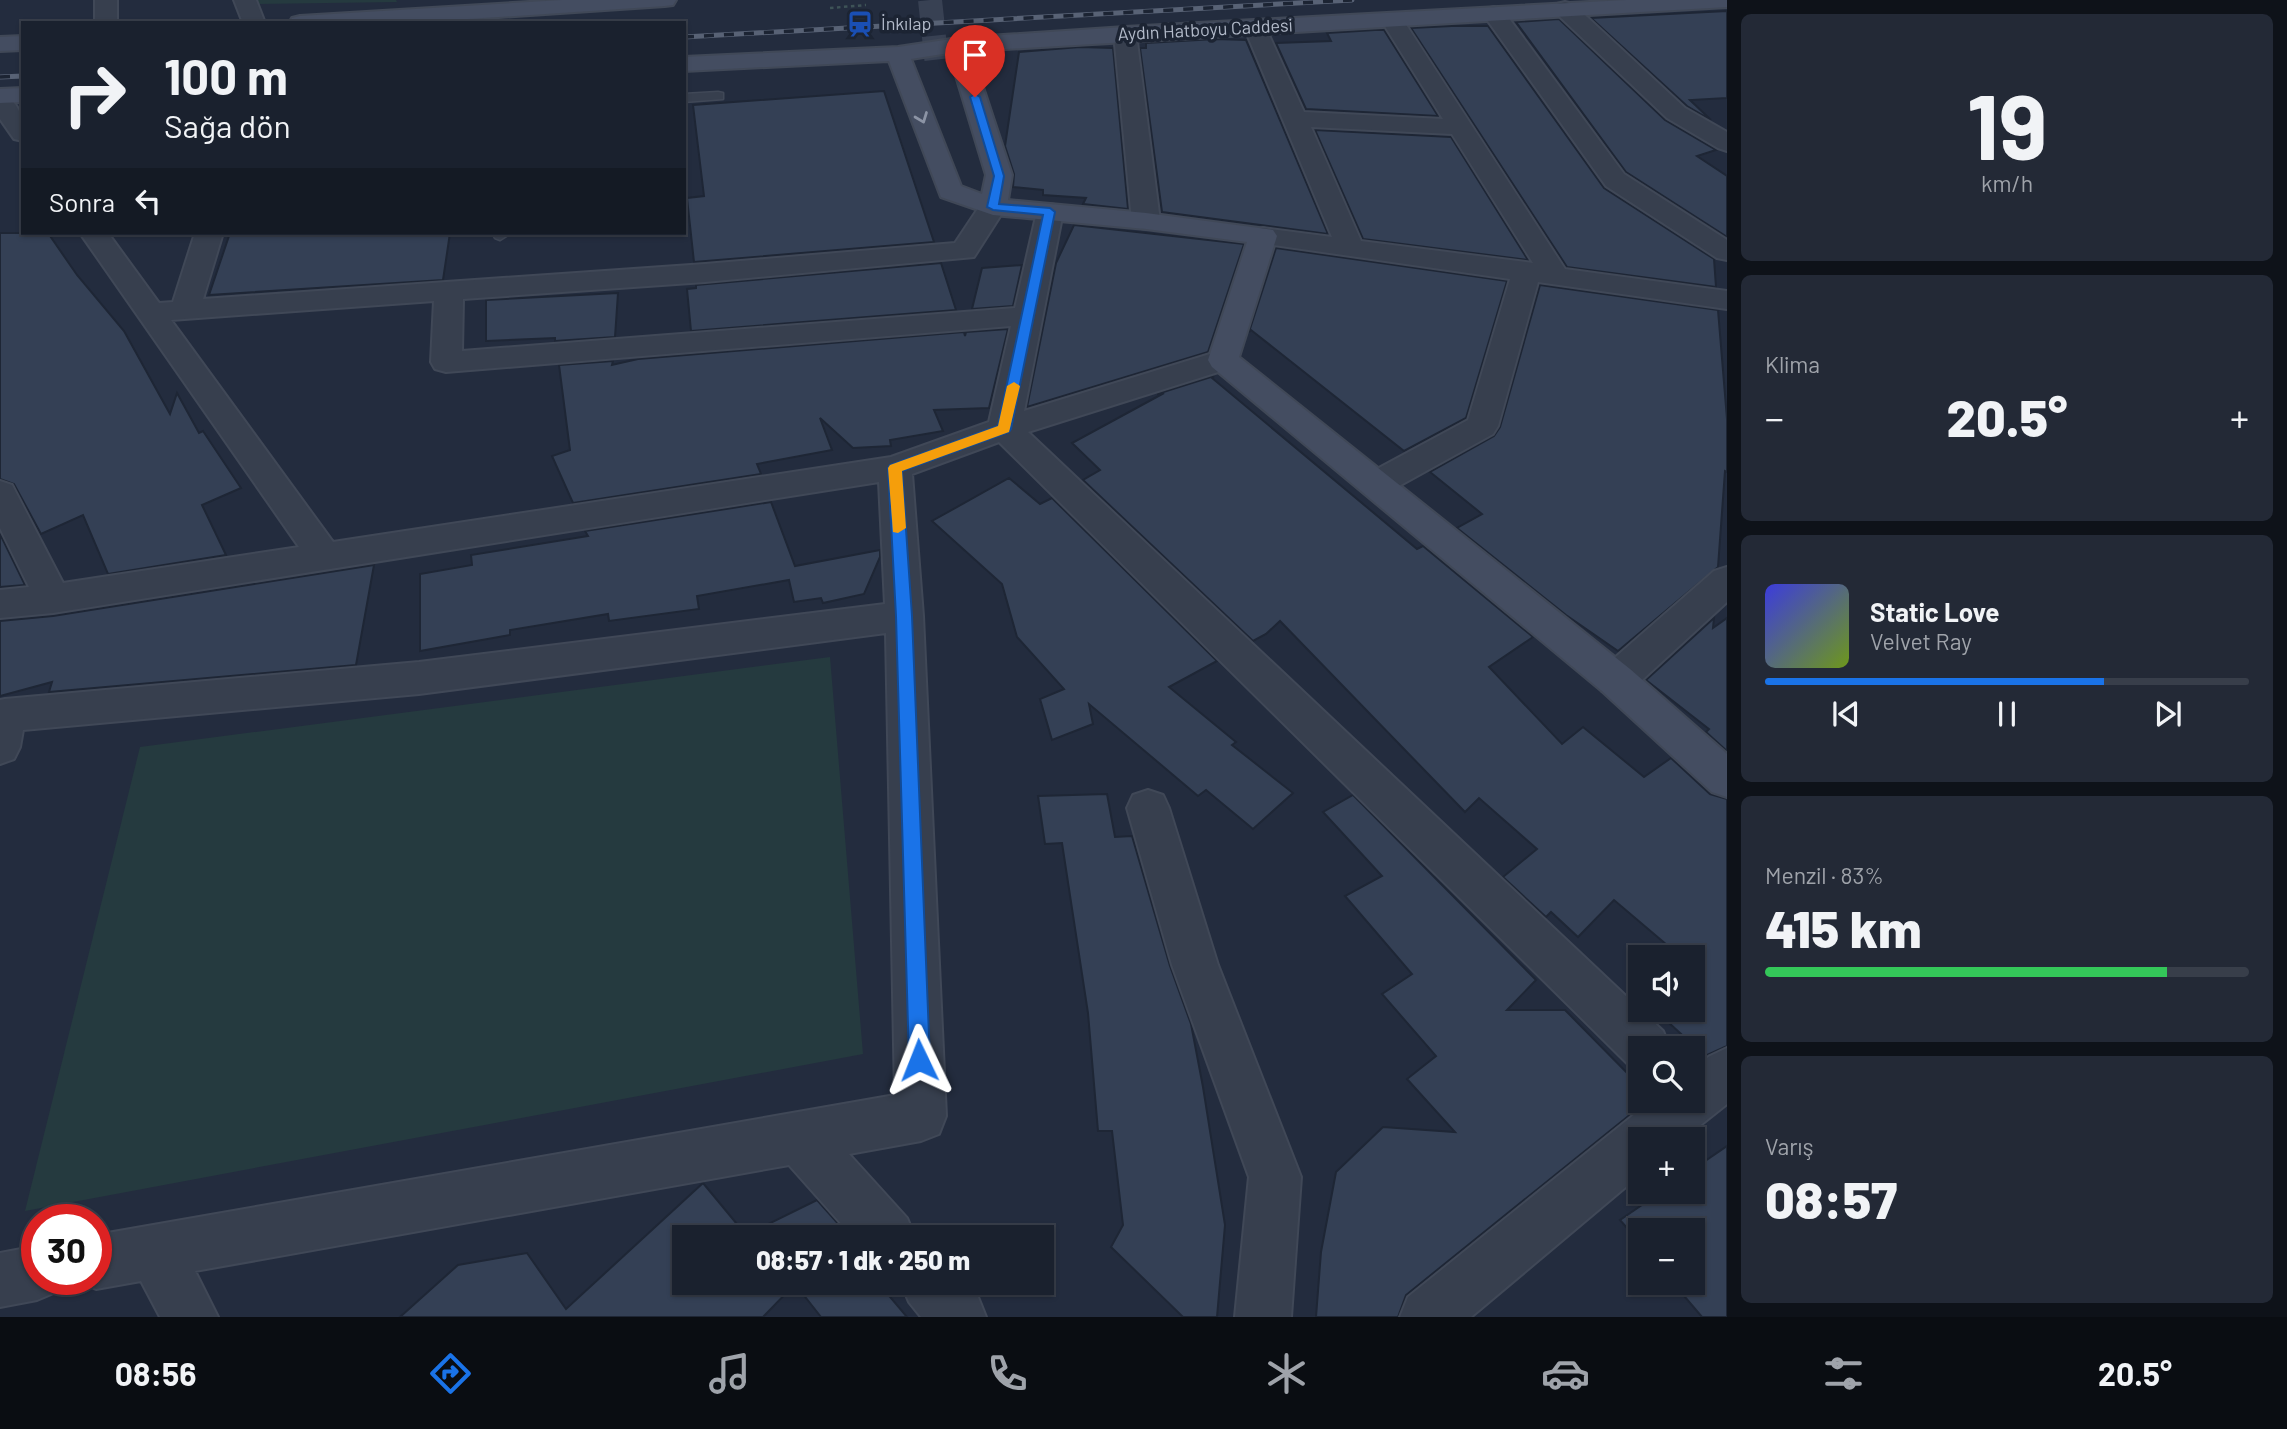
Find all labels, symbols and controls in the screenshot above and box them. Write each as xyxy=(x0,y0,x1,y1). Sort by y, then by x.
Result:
station icon: İnkılap xyxy=(845,9,875,39)
place label: İnkılap xyxy=(881,12,931,34)
street label: Aydın Hatboyu Caddesi xyxy=(1117,13,1293,45)
pin xyxy=(945,25,1005,97)
icon: arrive xyxy=(956,36,994,74)
text: 100 m xyxy=(164,46,288,105)
icon: right xyxy=(49,49,140,140)
text: 19 xyxy=(1967,69,2047,178)
text: Sağa dön xyxy=(164,106,291,144)
one-way arrow xyxy=(914,111,928,123)
text: km/h xyxy=(1981,169,2033,197)
icon: left xyxy=(129,182,167,220)
text: Sonra xyxy=(49,186,115,217)
text: Klima xyxy=(1765,350,1820,378)
text: 20.5° xyxy=(1946,385,2068,447)
text: − xyxy=(1765,394,1784,440)
text: + xyxy=(2230,394,2249,440)
text: Static Love xyxy=(1870,596,1999,627)
text: Velvet Ray xyxy=(1870,627,1972,655)
icon: previous xyxy=(1827,695,1865,733)
icon: pause xyxy=(1988,695,2026,733)
icon: next xyxy=(2149,695,2187,733)
text: Menzil · 83% xyxy=(1765,861,1884,889)
text: 415 km xyxy=(1765,896,1922,958)
map controls xyxy=(1628,945,1705,1295)
button: sound xyxy=(1628,945,1705,1022)
position arrow xyxy=(882,1023,956,1097)
button: search xyxy=(1628,1036,1705,1113)
button: + xyxy=(1628,1127,1705,1204)
text: Varış xyxy=(1765,1132,1814,1160)
text: 08:57 xyxy=(1765,1167,1897,1229)
speed limit sign: 30 xyxy=(21,1204,112,1295)
button: − xyxy=(1628,1218,1705,1295)
text: 08:57 · 1 dk · 250 m xyxy=(756,1244,970,1275)
icon: directions xyxy=(426,1349,475,1398)
icon: music xyxy=(705,1349,754,1398)
icon: phone xyxy=(983,1349,1032,1398)
icon: climate xyxy=(1262,1349,1311,1398)
icon: car xyxy=(1541,1349,1590,1398)
icon: filters xyxy=(1819,1349,1868,1398)
text: 08:56 xyxy=(115,1354,196,1392)
text: 20.5° xyxy=(2098,1354,2172,1392)

